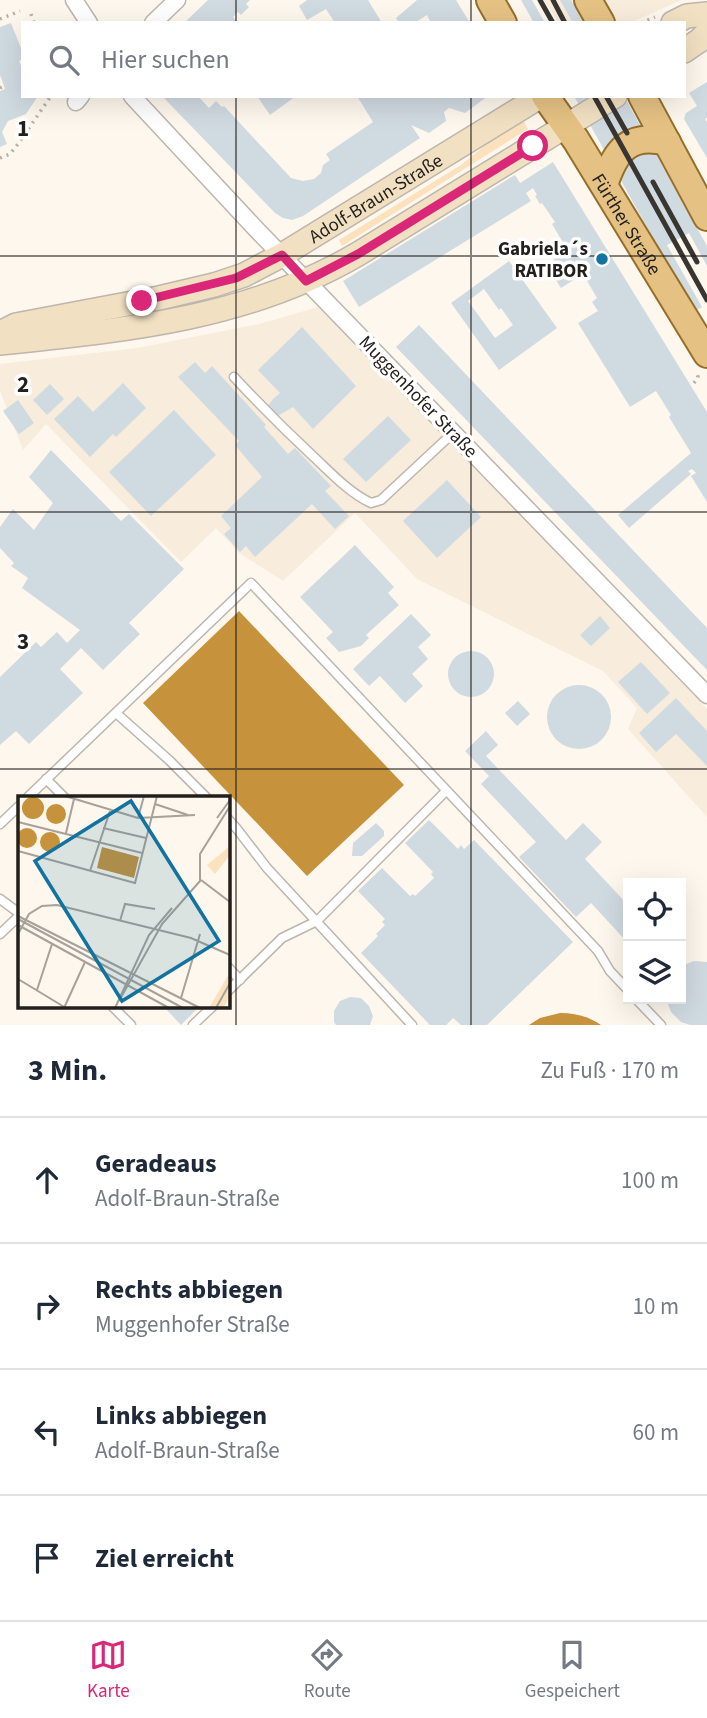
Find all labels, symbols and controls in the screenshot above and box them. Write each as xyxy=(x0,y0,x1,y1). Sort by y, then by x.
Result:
search box xyxy=(21,21,686,98)
icon: search xyxy=(45,41,83,79)
text: Hier suchen xyxy=(101,41,230,78)
text: 1 xyxy=(17,112,29,145)
route start xyxy=(517,130,548,161)
street label: Adolf-Braun-Straße xyxy=(304,148,448,250)
street label: Fürther Straße xyxy=(584,168,667,281)
place label: Gabriela´s RATIBOR xyxy=(498,236,588,285)
marker: Gabriela´s RATIBOR xyxy=(594,251,610,267)
route end xyxy=(126,285,157,316)
street label: Muggenhofer Straße xyxy=(352,330,483,464)
text: 2 xyxy=(17,368,29,401)
text: 3 xyxy=(17,625,29,658)
inset map xyxy=(18,796,229,1007)
map controls xyxy=(623,878,686,1004)
button: locate xyxy=(623,878,686,941)
button: layers xyxy=(623,941,686,1004)
text: 3 Min. xyxy=(28,1049,107,1092)
text: Zu Fuß · 170 m xyxy=(540,1054,679,1087)
text: Geradeaus xyxy=(95,1145,216,1182)
icon: ahead xyxy=(28,1161,66,1199)
text: 100 m xyxy=(621,1164,679,1197)
text: Adolf-Braun-Straße xyxy=(95,1182,280,1215)
text: Rechts abbiegen xyxy=(95,1271,283,1308)
icon: right xyxy=(28,1287,66,1325)
text: 10 m xyxy=(632,1290,679,1323)
text: Muggenhofer Straße xyxy=(95,1308,290,1341)
text: Links abbiegen xyxy=(95,1397,267,1434)
icon: left xyxy=(28,1413,66,1451)
text: 60 m xyxy=(632,1416,679,1449)
text: Adolf-Braun-Straße xyxy=(95,1434,280,1467)
icon: arrive xyxy=(28,1539,66,1577)
text: Ziel erreicht xyxy=(95,1540,234,1577)
tab: Karte xyxy=(87,1636,130,1705)
tab: Route xyxy=(304,1636,351,1705)
tab: Gespeichert xyxy=(525,1636,620,1705)

